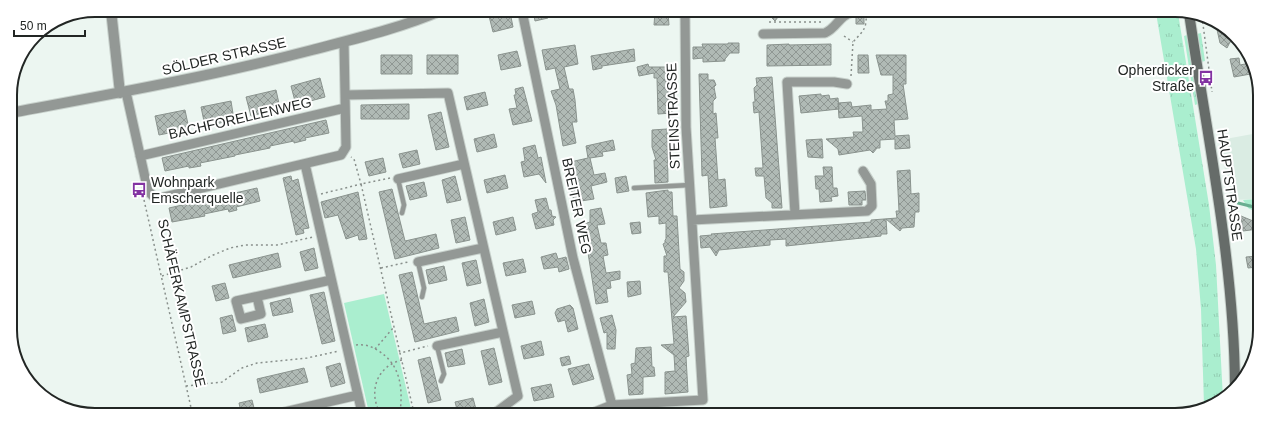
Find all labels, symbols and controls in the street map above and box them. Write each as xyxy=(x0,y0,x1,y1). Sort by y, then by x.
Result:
scale bar xyxy=(14,12,85,38)
text: 50 m xyxy=(20,19,47,33)
street label: SÖLDER STRASSE xyxy=(160,33,288,78)
street label: STEINSTRASSE xyxy=(663,62,683,170)
place label: Opherdicker Straße xyxy=(1118,62,1194,94)
bus stop icon: Opherdicker Straße xyxy=(1197,69,1215,87)
street label: BACHFORELLENWEG xyxy=(167,94,313,142)
street label: HAUPTSTRASSE xyxy=(1214,128,1246,242)
street label: BREITER WEG xyxy=(559,156,595,256)
place label: Wohnpark Emscherquelle xyxy=(151,174,244,206)
bus stop icon: Wohnpark Emscherquelle xyxy=(130,181,148,199)
street label: SCHÄFERKAMPSTRASSE xyxy=(155,217,209,389)

